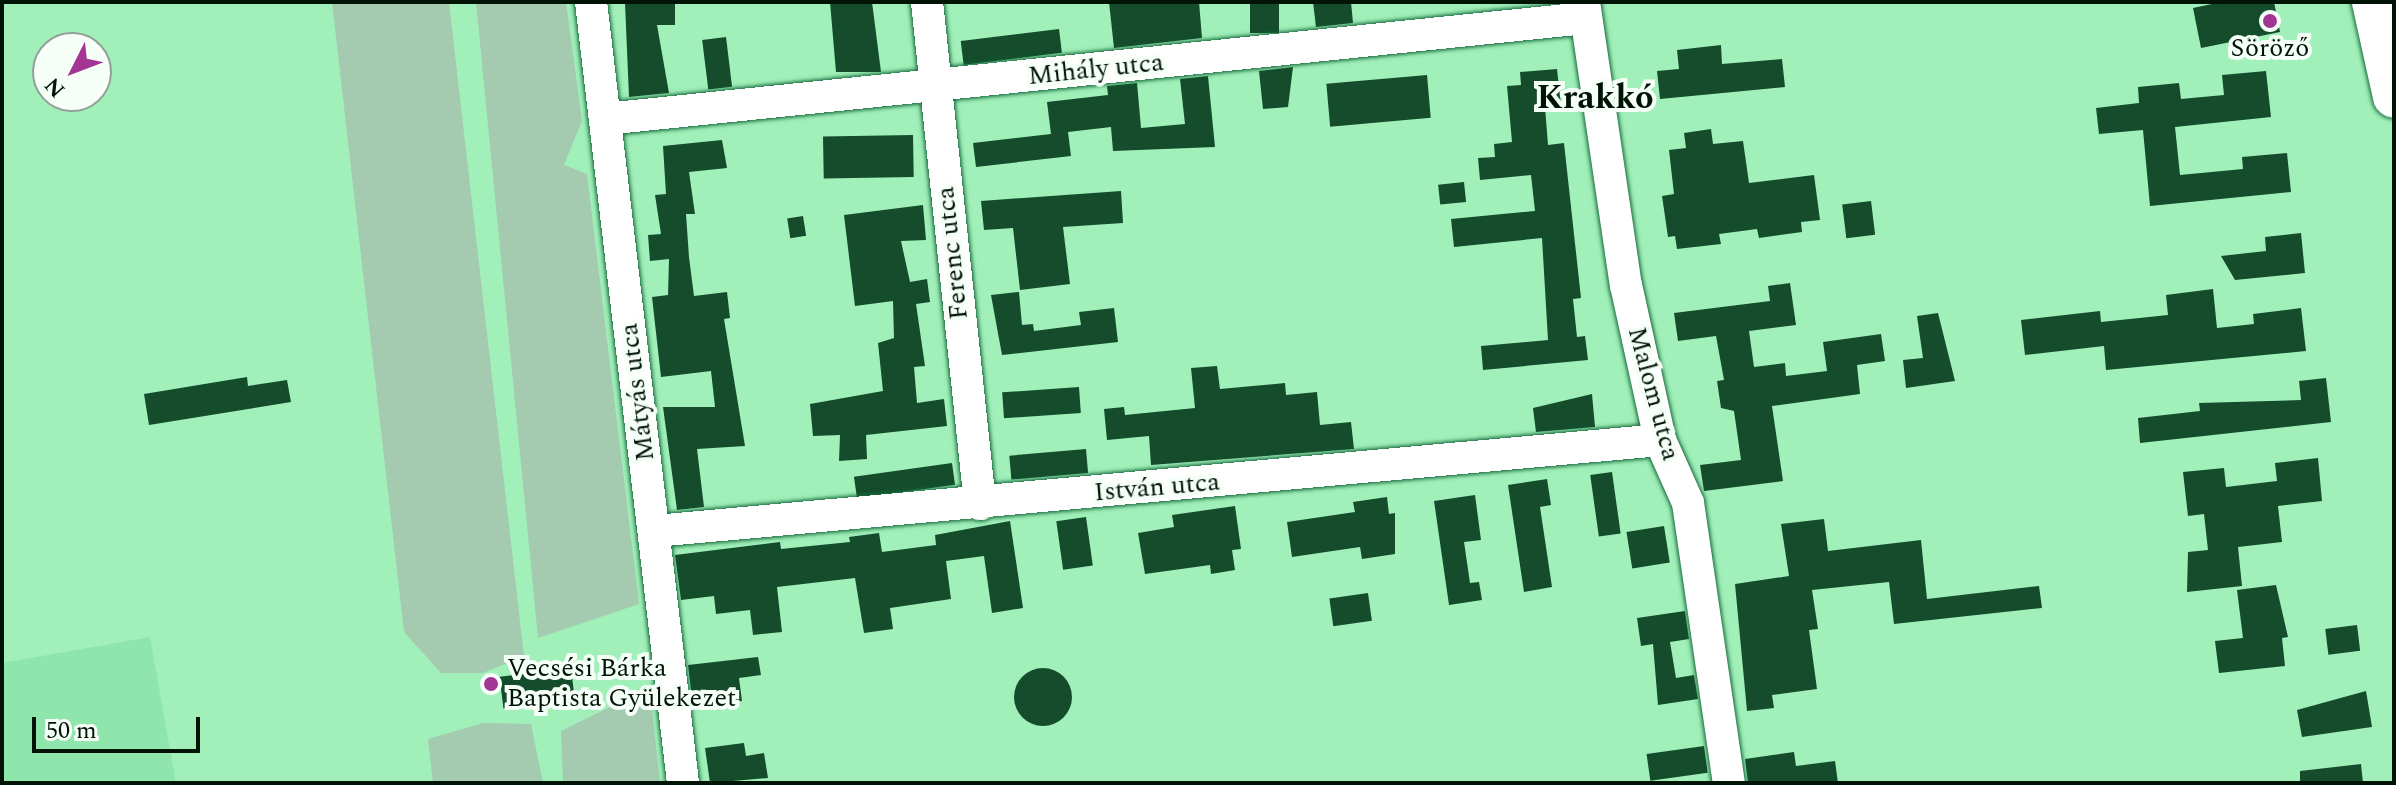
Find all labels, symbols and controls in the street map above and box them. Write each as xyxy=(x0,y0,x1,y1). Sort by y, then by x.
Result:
marker: Söröző xyxy=(2261,12,2279,30)
north arrow xyxy=(32,32,112,112)
place label: Söröző xyxy=(2231,33,2309,65)
street label: Mihály utca xyxy=(1027,47,1165,93)
text: N xyxy=(37,69,74,105)
district label: Krakkó xyxy=(1536,79,1654,119)
street label: Ferenc utca xyxy=(930,185,976,321)
street label: Mátyás utca xyxy=(614,321,662,463)
street label: Malom utca xyxy=(1620,324,1686,464)
street label: István utca xyxy=(1093,467,1221,509)
place label: Vecsési Bárka Baptista Gyülekezet xyxy=(507,653,736,714)
marker: Vecsési Bárka Baptista Gyülekezet xyxy=(482,675,500,693)
scale bar xyxy=(36,701,204,751)
text: 50 m xyxy=(46,713,97,749)

